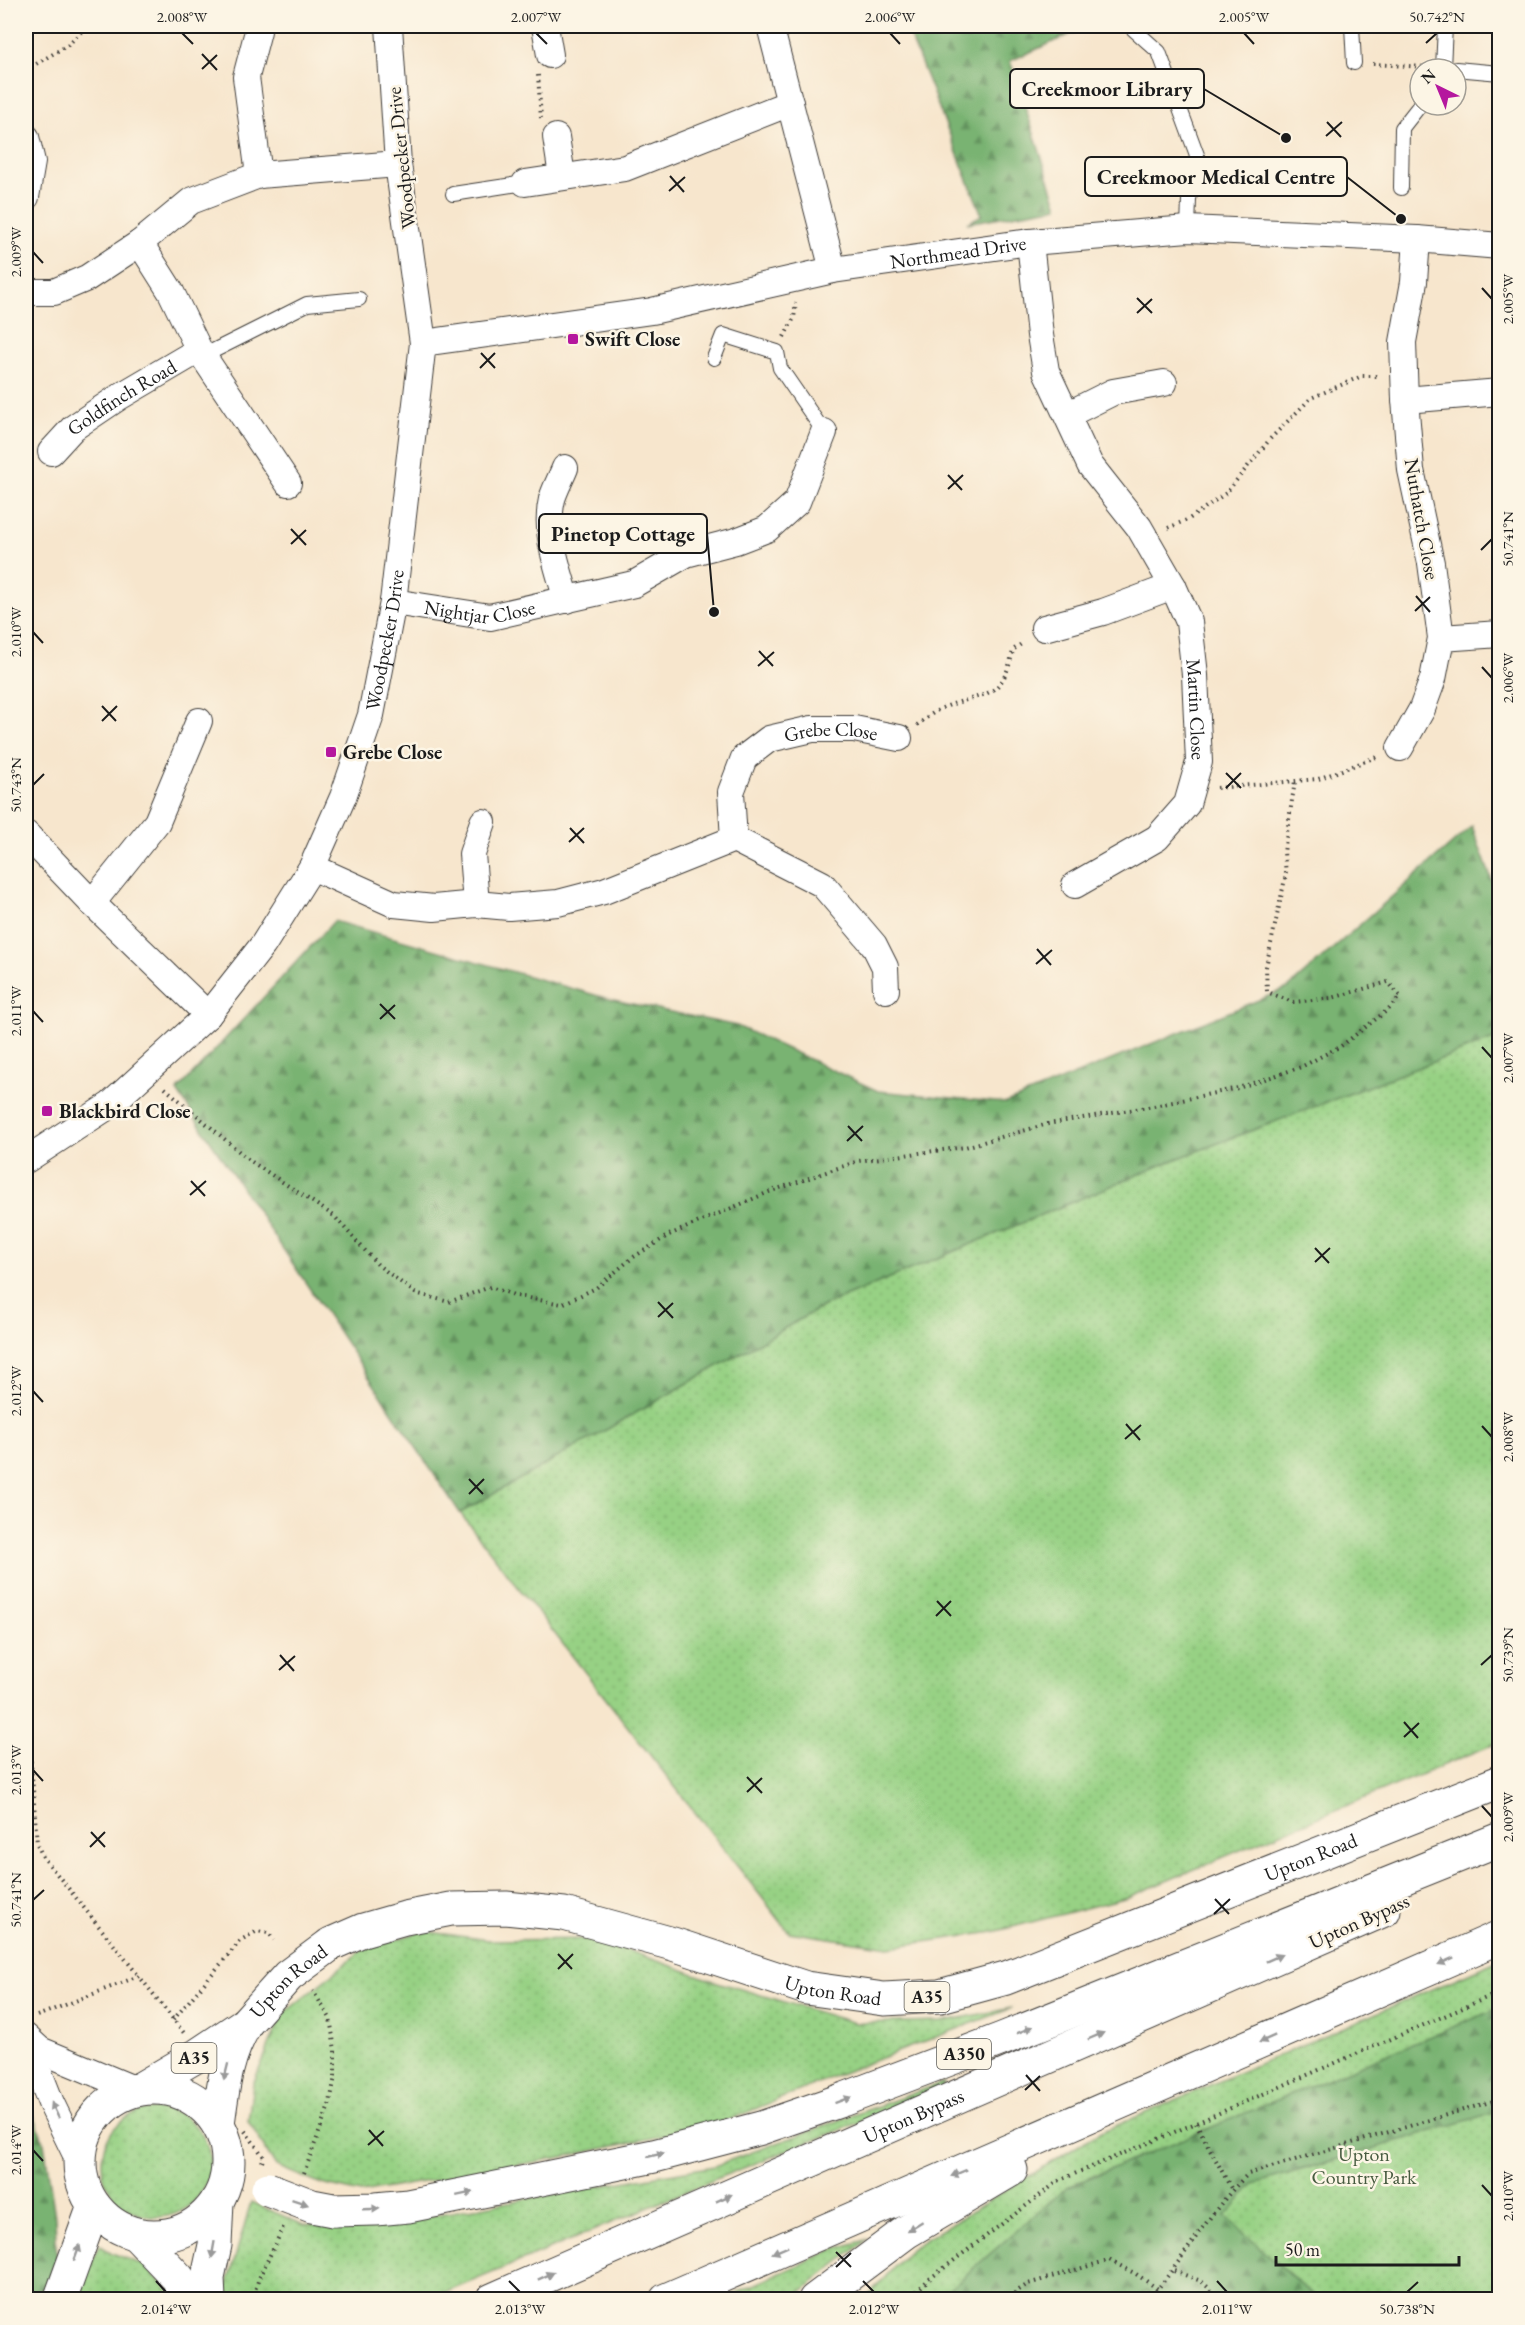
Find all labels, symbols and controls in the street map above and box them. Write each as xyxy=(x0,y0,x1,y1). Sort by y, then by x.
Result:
text: 2.008°W xyxy=(157,7,207,26)
text: 2.007°W xyxy=(511,7,561,26)
text: 2.006°W xyxy=(865,7,915,26)
text: 2.005°W xyxy=(1219,7,1269,26)
text: 50.742°N xyxy=(1409,7,1465,26)
north arrow xyxy=(1408,57,1468,117)
text: N xyxy=(1416,64,1440,88)
callout: Creekmoor Library xyxy=(1010,69,1204,108)
text: Creekmoor Library xyxy=(1022,75,1193,102)
street label: Woodpecker Drive xyxy=(381,85,421,230)
callout: Creekmoor Medical Centre xyxy=(1085,157,1347,196)
text: Creekmoor Medical Centre xyxy=(1097,163,1335,190)
text: 2.009°W xyxy=(6,227,25,277)
street label: Northmead Drive xyxy=(888,230,1028,275)
text: 2.005°W xyxy=(1498,274,1517,324)
place label: Swift Close xyxy=(585,326,680,352)
marker: Swift Close xyxy=(566,332,580,346)
street label: Goldfinch Road xyxy=(62,353,182,441)
street label: Nuthatch Close xyxy=(1399,456,1446,582)
text: 50.741°N xyxy=(1498,511,1517,567)
callout: Pinetop Cottage xyxy=(539,514,707,553)
text: Pinetop Cottage xyxy=(551,520,695,547)
street label: Woodpecker Drive xyxy=(359,568,410,713)
street label: Nightjar Close xyxy=(422,594,538,630)
text: 2.010°W xyxy=(6,607,25,657)
text: 2.006°W xyxy=(1498,653,1517,703)
street label: Martin Close xyxy=(1180,657,1212,761)
street label: Grebe Close xyxy=(781,716,880,748)
place label: Grebe Close xyxy=(343,739,442,765)
marker: Grebe Close xyxy=(324,745,338,759)
text: 50.743°N xyxy=(6,757,25,813)
text: 2.011°W xyxy=(6,986,25,1036)
text: 2.007°W xyxy=(1498,1033,1517,1083)
place label: Blackbird Close xyxy=(59,1098,191,1124)
marker: Blackbird Close xyxy=(40,1104,54,1118)
text: 2.012°W xyxy=(6,1366,25,1416)
text: 2.008°W xyxy=(1498,1412,1517,1462)
text: 50.739°N xyxy=(1498,1627,1517,1683)
text: 2.013°W xyxy=(6,1745,25,1795)
text: 2.009°W xyxy=(1498,1792,1517,1842)
street label: Upton Road xyxy=(1260,1827,1362,1887)
text: 50.741°N xyxy=(6,1872,25,1928)
street label: Upton Bypass xyxy=(1305,1887,1413,1955)
street label: Upton Road xyxy=(244,1938,333,2023)
one-way arrow xyxy=(1266,1953,1284,1963)
one-way arrow xyxy=(1437,1956,1455,1966)
street label: Upton Road xyxy=(781,1969,884,2012)
road number: A35 xyxy=(904,1982,950,2012)
one-way arrow xyxy=(1017,2025,1035,2035)
one-way arrow xyxy=(1087,2032,1104,2041)
one-way arrow xyxy=(1259,2034,1276,2043)
road number: A350 xyxy=(937,2039,991,2069)
road number: A35 xyxy=(172,2043,216,2073)
one-way arrow xyxy=(221,2062,231,2081)
street label: Upton Bypass xyxy=(859,2082,968,2149)
one-way arrow xyxy=(834,2094,852,2104)
one-way arrow xyxy=(50,2102,59,2119)
text: 2.014°W xyxy=(6,2125,25,2175)
park label: Upton Country Park xyxy=(1312,2141,1417,2190)
one-way arrow xyxy=(647,2149,666,2159)
one-way arrow xyxy=(950,2168,967,2177)
text: 2.010°W xyxy=(1498,2171,1517,2221)
one-way arrow xyxy=(456,2189,475,2198)
one-way arrow xyxy=(716,2193,733,2202)
one-way arrow xyxy=(291,2198,309,2208)
one-way arrow xyxy=(361,2205,380,2214)
one-way arrow xyxy=(907,2221,923,2232)
scale bar xyxy=(1276,2229,1459,2267)
text: 50 m xyxy=(1285,2238,1320,2261)
one-way arrow xyxy=(208,2241,217,2260)
one-way arrow xyxy=(73,2244,83,2262)
one-way arrow xyxy=(770,2245,788,2255)
one-way arrow xyxy=(537,2271,555,2281)
text: 2.014°W xyxy=(141,2299,191,2318)
text: 2.013°W xyxy=(495,2299,545,2318)
text: 2.012°W xyxy=(849,2299,899,2318)
text: 2.011°W xyxy=(1202,2299,1252,2318)
text: 50.738°N xyxy=(1379,2299,1435,2318)

